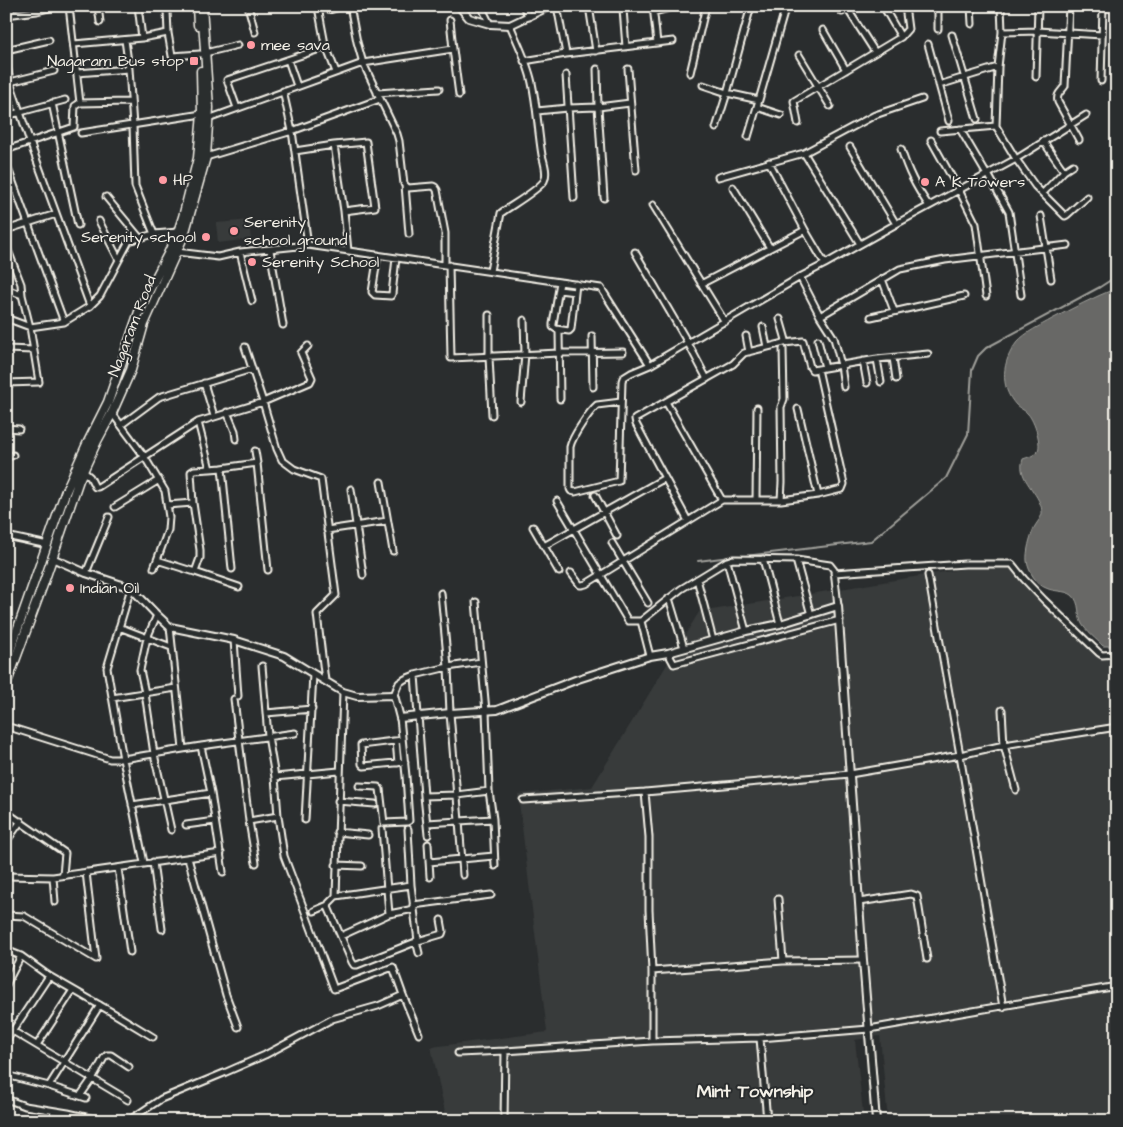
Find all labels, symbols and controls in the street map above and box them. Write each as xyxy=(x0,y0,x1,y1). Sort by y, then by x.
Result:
place label: mee sava xyxy=(261,34,330,56)
marker: mee sava xyxy=(245,39,257,51)
place label: Nagaram Bus stop xyxy=(47,50,184,73)
marker: Nagaram Bus stop xyxy=(188,55,200,67)
place label: HP xyxy=(173,169,193,191)
place label: A K Towers xyxy=(935,171,1025,193)
marker: HP xyxy=(157,174,169,186)
marker: A K Towers xyxy=(919,176,931,188)
place label: Serenity school ground xyxy=(244,211,347,252)
marker: Serenity school ground xyxy=(228,225,240,237)
place label: Serenity school xyxy=(81,226,196,249)
marker: Serenity school xyxy=(200,231,212,243)
place label: Serenity School xyxy=(262,251,379,274)
marker: Serenity School xyxy=(246,256,258,268)
street label: Nagaram Road xyxy=(103,272,162,380)
place label: Indian Oil xyxy=(80,577,139,599)
marker: Indian Oil xyxy=(64,582,76,594)
district label: Mint Township xyxy=(697,1079,813,1104)

